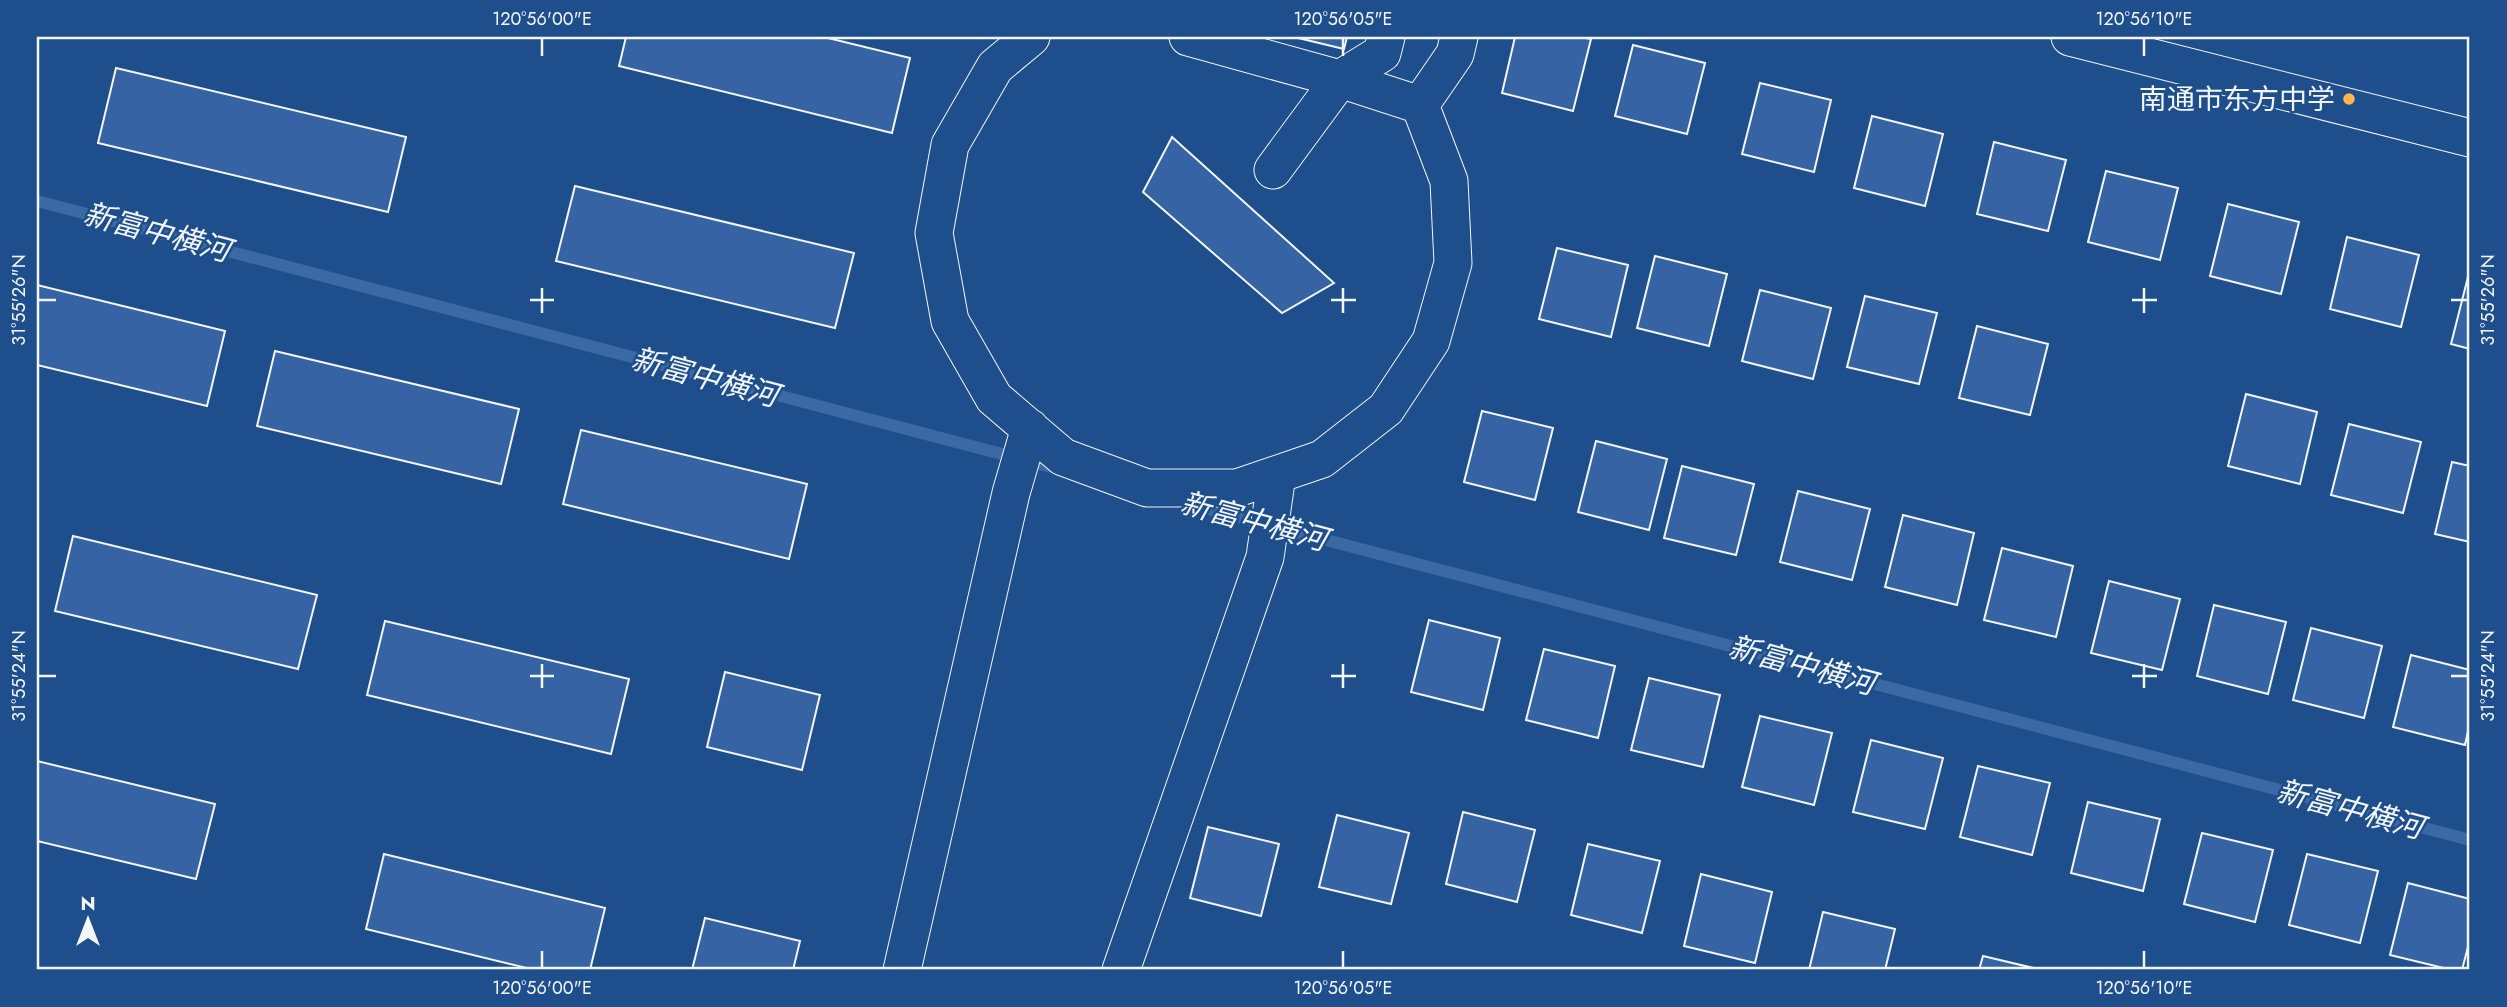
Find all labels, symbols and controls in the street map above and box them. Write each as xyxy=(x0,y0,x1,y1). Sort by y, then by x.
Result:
text: 120°56'00"E xyxy=(492,6,592,32)
text: 120°56'05"E xyxy=(1293,6,1393,32)
text: 120°56'10"E xyxy=(2096,6,2192,32)
place label: 南通市东方中学 xyxy=(2139,79,2335,120)
marker: 南通市东方中学 xyxy=(2341,91,2357,107)
water label: 新富中横河 xyxy=(79,192,240,273)
text: 31°55'26"N xyxy=(6,254,32,346)
text: 31°55'26"N xyxy=(2475,254,2501,346)
water label: 新富中横河 xyxy=(627,337,788,418)
water label: 新富中横河 xyxy=(1176,481,1337,562)
water label: 新富中横河 xyxy=(1724,625,1885,706)
text: 31°55'24"N xyxy=(6,630,32,722)
text: 31°55'24"N xyxy=(2475,630,2501,722)
water label: 新富中横河 xyxy=(2272,769,2433,850)
north arrow xyxy=(52,884,122,954)
text: N xyxy=(80,890,96,917)
text: 120°56'00"E xyxy=(492,975,592,1001)
text: 120°56'05"E xyxy=(1293,975,1393,1001)
text: 120°56'10"E xyxy=(2096,975,2192,1001)

